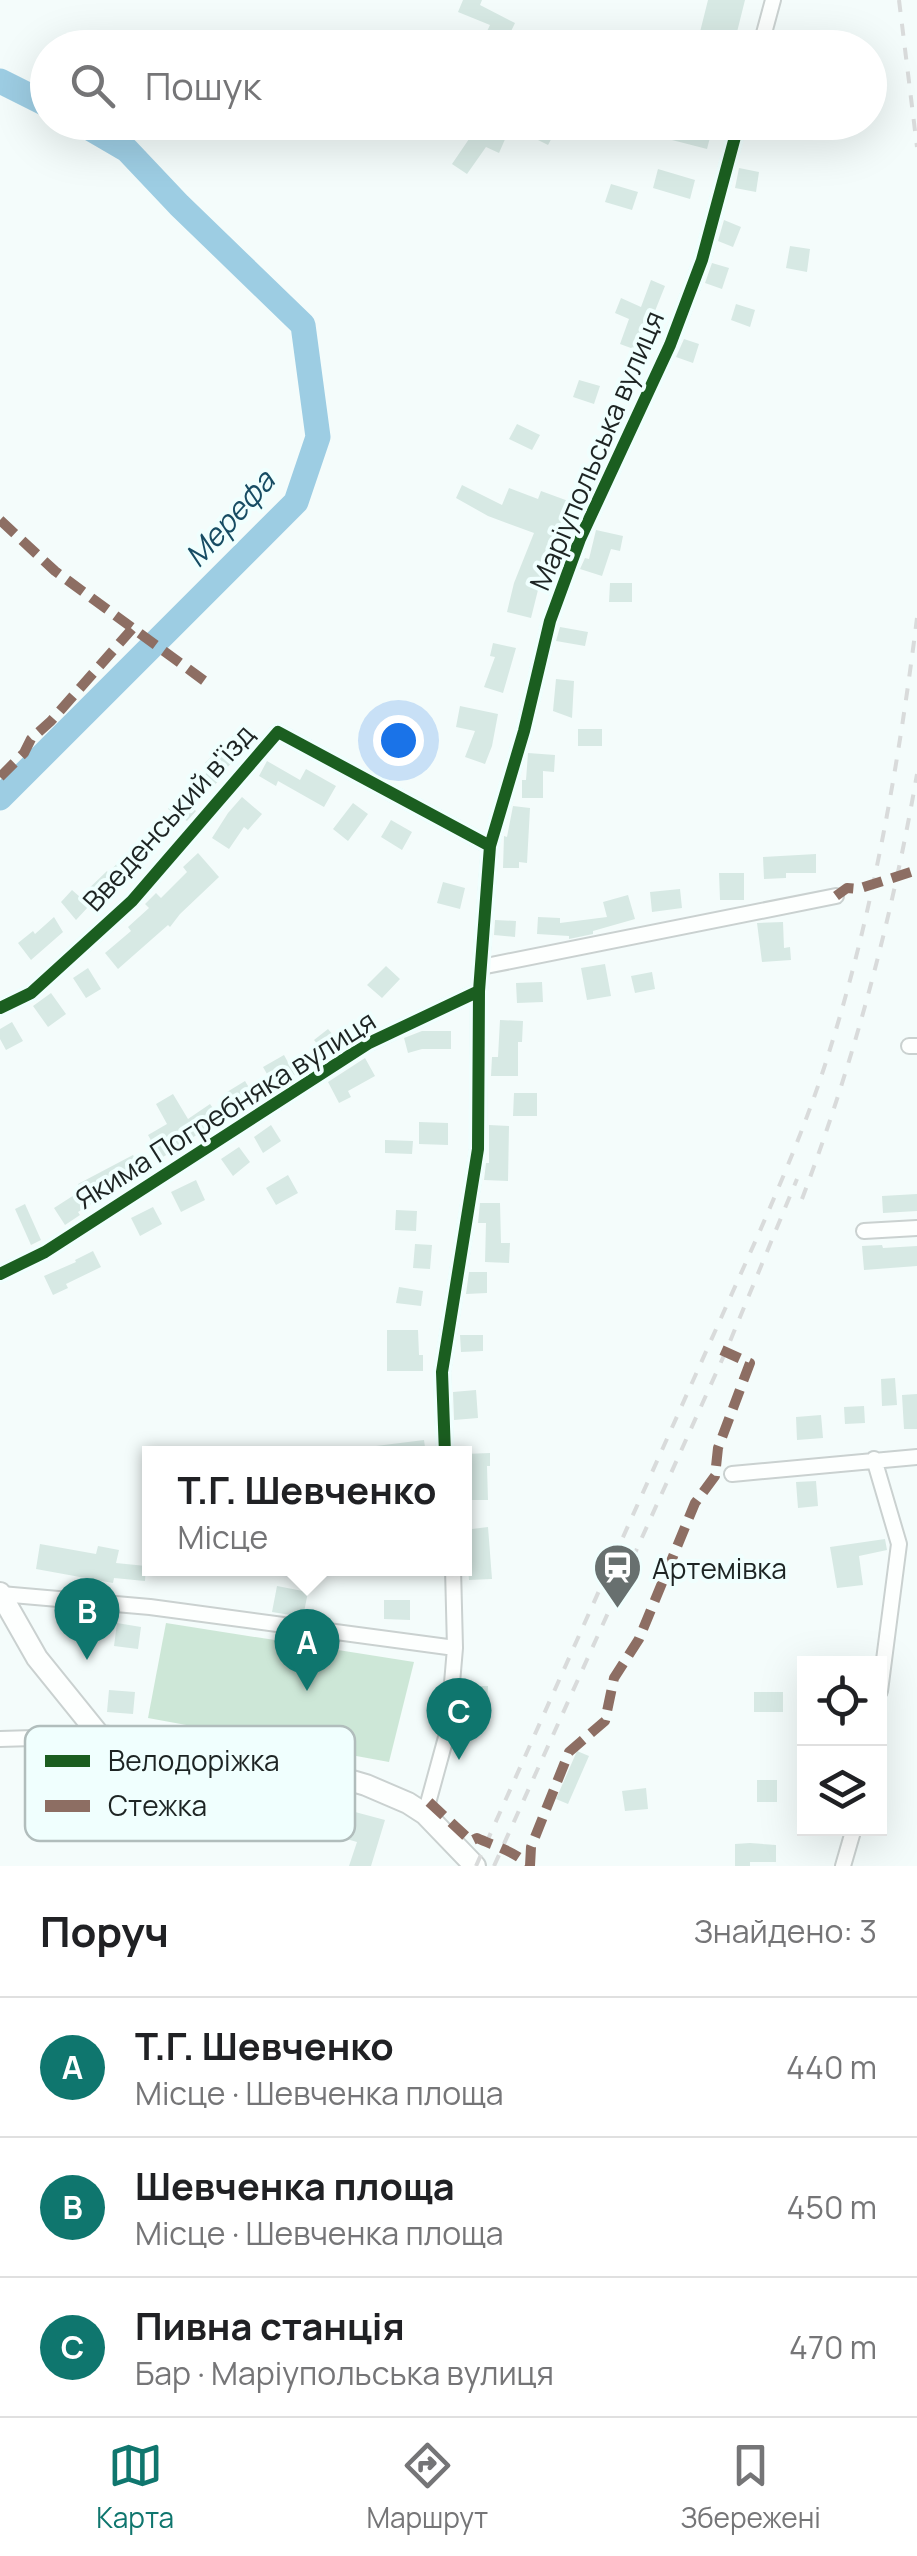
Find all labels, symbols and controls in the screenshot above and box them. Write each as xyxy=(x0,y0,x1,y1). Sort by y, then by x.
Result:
search box xyxy=(30,30,887,140)
icon: search xyxy=(65,58,120,113)
text: Пошук xyxy=(145,59,261,111)
street label: Маріупольська вулиця xyxy=(520,304,672,596)
water label: Мерефа xyxy=(175,460,284,575)
street label: Введенський в'їзд xyxy=(74,715,262,919)
your location xyxy=(373,715,424,766)
street label: Якима Погребняка вулиця xyxy=(68,1001,382,1217)
popup xyxy=(142,1446,472,1576)
text: Т.Г. Шевченко xyxy=(178,1463,436,1515)
text: Місце xyxy=(178,1515,268,1559)
station icon: Артемівка xyxy=(591,1542,643,1610)
place label: Артемівка xyxy=(652,1549,787,1587)
pin: B xyxy=(54,1578,120,1660)
pin: A xyxy=(274,1608,340,1691)
map controls xyxy=(797,1656,887,1836)
button: locate xyxy=(797,1656,887,1746)
pin: C xyxy=(426,1678,492,1760)
legend xyxy=(25,1726,355,1841)
text: Велодоріжка xyxy=(108,1741,280,1779)
button: layers xyxy=(797,1746,887,1836)
text: Стежка xyxy=(108,1786,207,1824)
text: Поруч xyxy=(40,1902,169,1960)
text: Знайдено: 3 xyxy=(694,1909,877,1953)
text: Т.Г. Шевченко xyxy=(135,2019,394,2071)
text: A xyxy=(62,2045,83,2089)
text: 440 m xyxy=(786,2045,877,2089)
text: Місце · Шевченка площа xyxy=(135,2071,503,2115)
text: Шевченка площа xyxy=(135,2159,455,2211)
text: B xyxy=(62,2185,83,2229)
text: 450 m xyxy=(787,2185,877,2229)
text: Місце · Шевченка площа xyxy=(135,2211,503,2255)
text: Пивна станція xyxy=(135,2299,405,2351)
text: C xyxy=(61,2325,84,2369)
text: 470 m xyxy=(789,2325,877,2369)
text: Бар · Маріупольська вулиця xyxy=(135,2351,554,2395)
tab: Карта xyxy=(96,2438,174,2536)
tab: Маршрут xyxy=(366,2438,488,2536)
tab: Збережені xyxy=(681,2438,821,2536)

